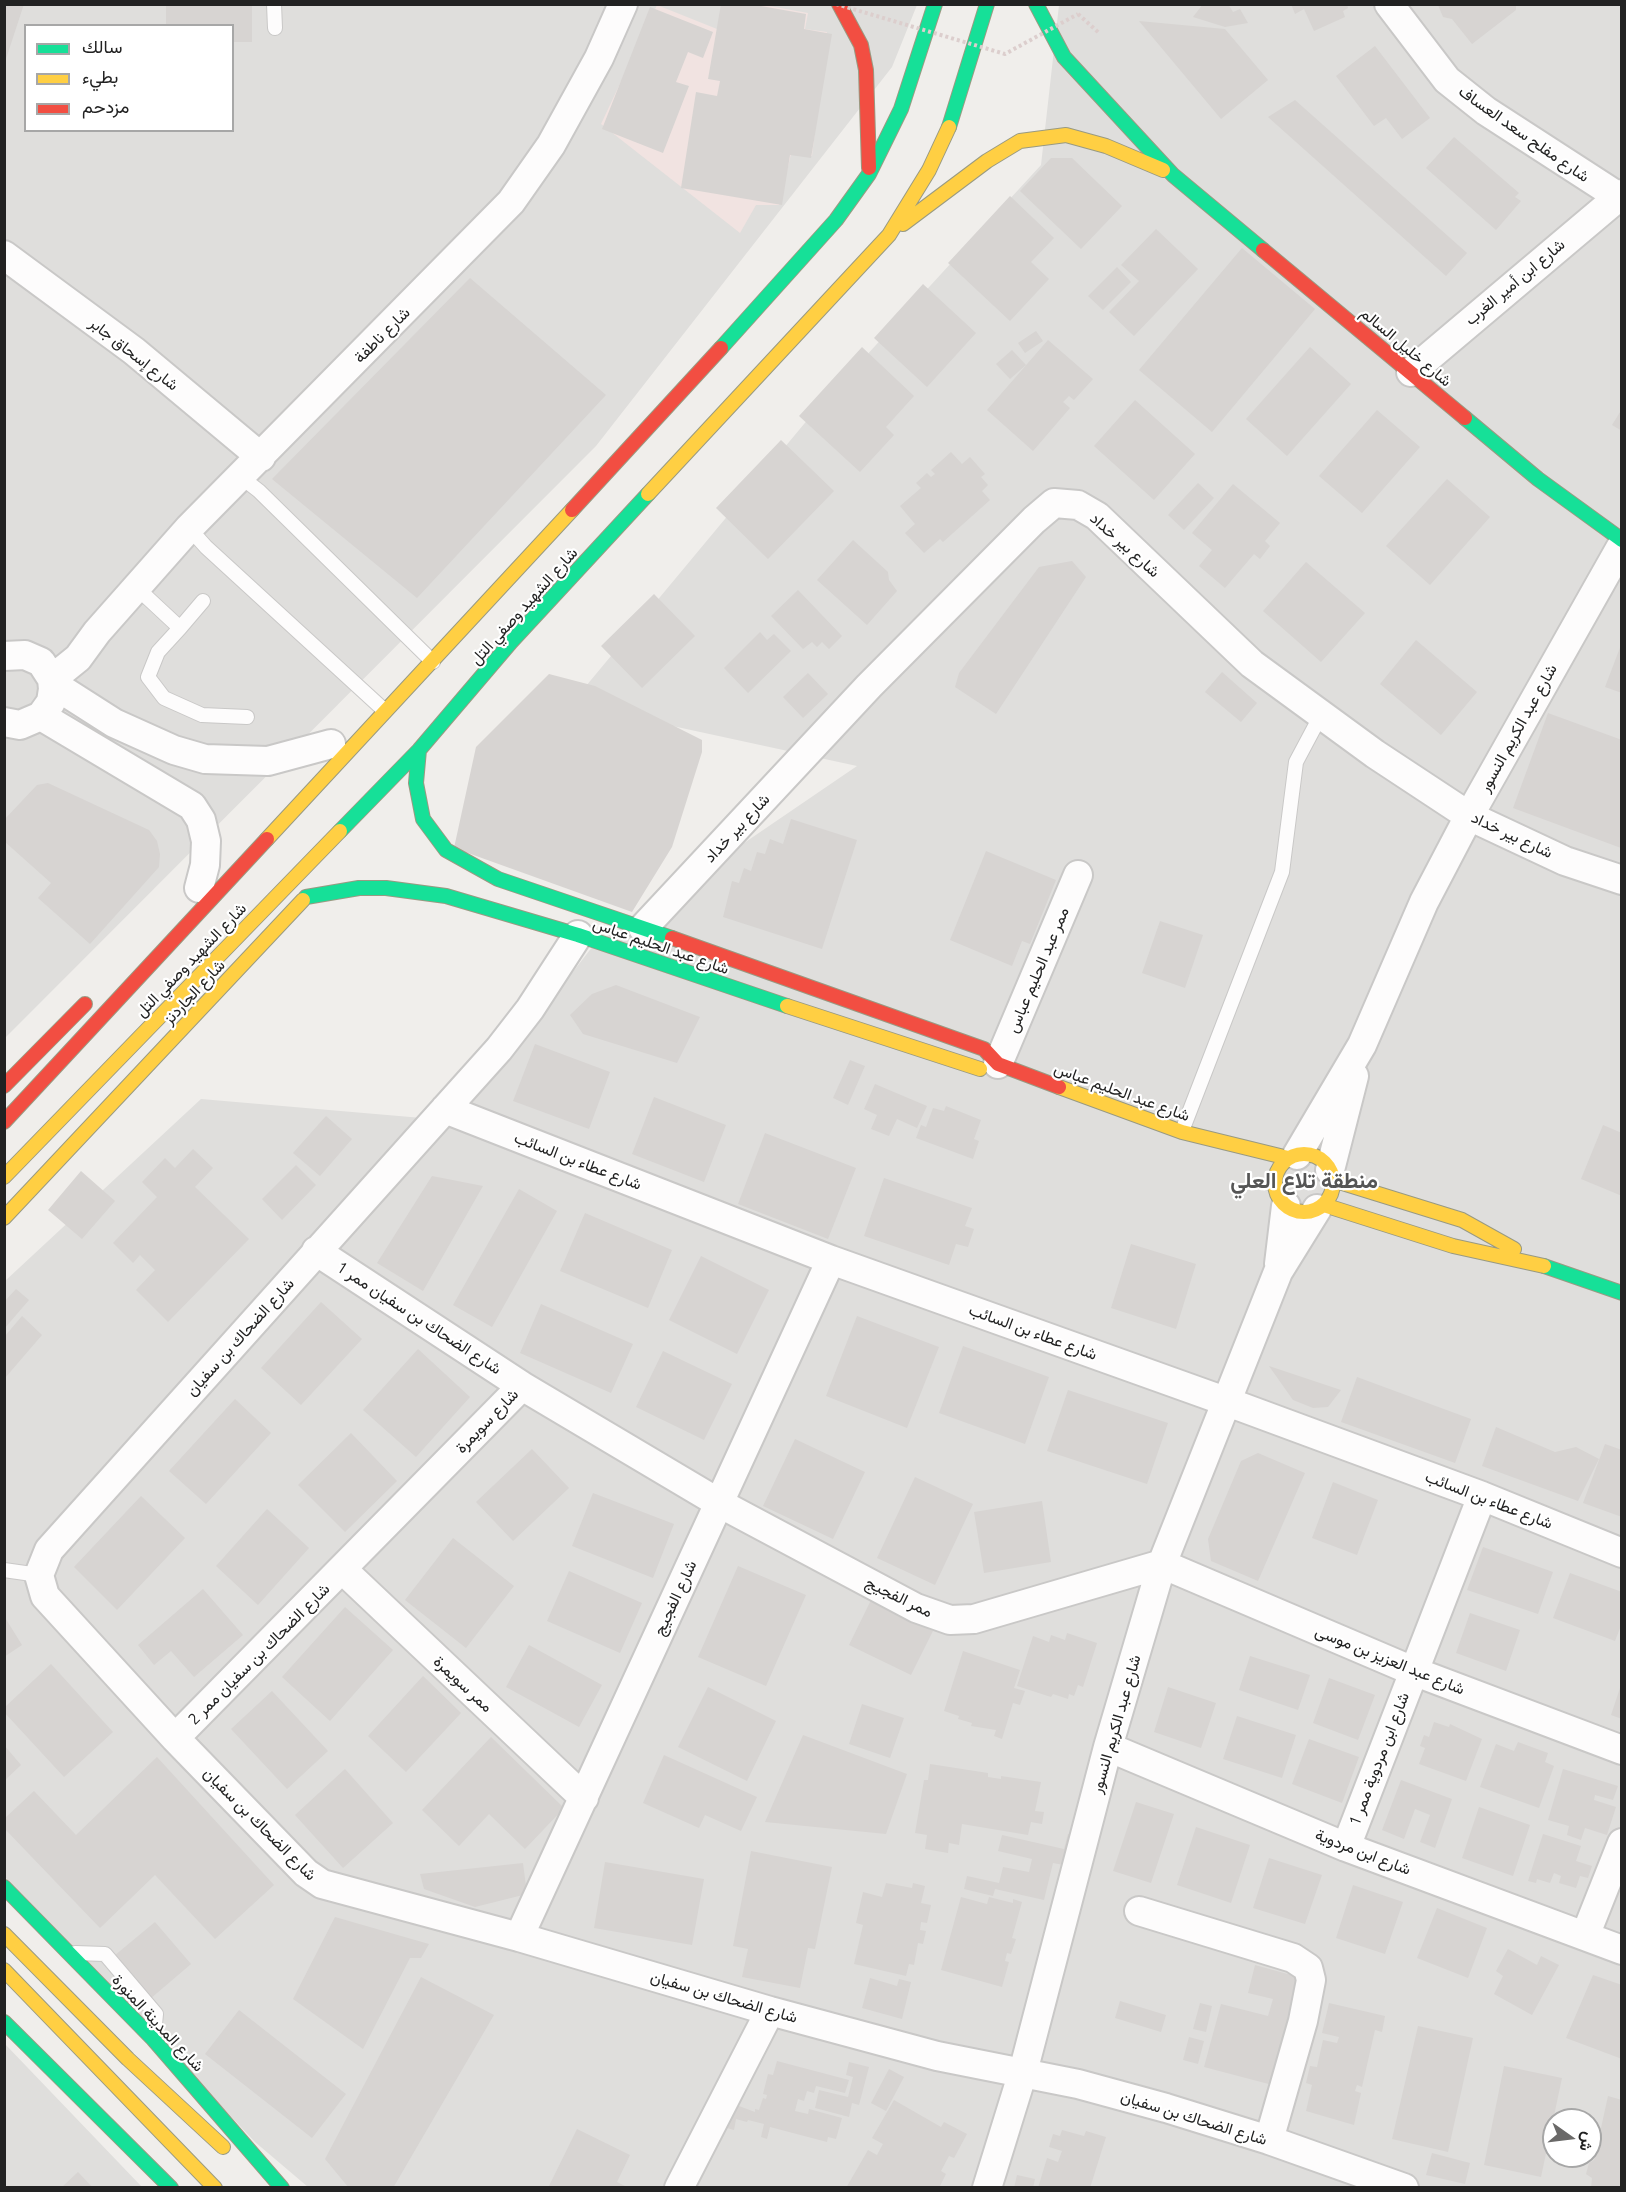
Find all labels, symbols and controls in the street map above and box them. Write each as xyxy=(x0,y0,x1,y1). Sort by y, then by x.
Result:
legend xyxy=(24,24,234,132)
text: سالك xyxy=(82,36,122,56)
text: بطيء xyxy=(82,66,118,86)
street label: شارع مفلح سعد العساف xyxy=(1455,82,1593,186)
text: مزدحم xyxy=(82,96,129,116)
street label: شارع ابن أمير الغرب xyxy=(1461,235,1569,329)
street label: شارع ناطفة xyxy=(350,303,414,367)
street label: شارع خليل السالم xyxy=(1356,303,1456,391)
street label: شارع إسحاق جابر xyxy=(86,313,182,395)
street label: شارع بير خداد xyxy=(1086,509,1164,581)
street label: شارع الشهيد وصفي التل xyxy=(466,543,582,669)
street label: شارع عبد الكريم النسور xyxy=(1475,661,1561,795)
street label: شارع بير خداد xyxy=(700,790,774,866)
street label: شارع بير خداد xyxy=(1468,808,1556,862)
street label: شارع الشهيد وصفي التل xyxy=(132,899,250,1021)
street label: ممر عبد الحليم عباس xyxy=(1003,904,1073,1036)
street label: شارع عبد الحليم عباس xyxy=(590,914,732,978)
street label: شارع الجاردنز xyxy=(159,956,229,1028)
street label: شارع عبد الحليم عباس xyxy=(1052,1059,1192,1125)
street label: شارع عطاء بن السائب xyxy=(512,1128,644,1194)
district label: منطقة تلاع العلي xyxy=(1230,1168,1378,1194)
street label: شارع الضحاك بن سفيان ممر 1 xyxy=(333,1258,505,1378)
street label: شارع الضحاك بن سفيان xyxy=(182,1274,298,1400)
street label: شارع عطاء بن السائب xyxy=(966,1300,1100,1364)
street label: شارع سويمرة xyxy=(452,1385,522,1457)
street label: شارع عطاء بن السائب xyxy=(1423,1467,1555,1533)
street label: شارع الفجيج xyxy=(649,1557,701,1639)
street label: ممر الفجيج xyxy=(862,1572,936,1622)
street label: شارع الضحاك بن سفيان ممر 2 xyxy=(184,1579,334,1729)
street label: شارع عبد العزيز بن موسى xyxy=(1312,1621,1468,1699)
street label: ممر سويمرة xyxy=(429,1652,497,1716)
street label: شارع عبد الكريم النسور xyxy=(1087,1653,1145,1795)
street label: شارع ابن مردوية ممر 1 xyxy=(1345,1690,1413,1828)
street label: شارع الضحاك بن سفيان xyxy=(199,1763,321,1885)
street label: شارع ابن مردوية xyxy=(1312,1825,1414,1879)
street label: شارع الضحاك بن سفيان xyxy=(648,1967,800,2027)
street label: شارع المدينة المنورة xyxy=(108,1970,208,2076)
street label: شارع الضحاك بن سفيان xyxy=(1118,2087,1270,2149)
north arrow xyxy=(1542,2108,1602,2168)
text: ش xyxy=(1576,2130,1599,2153)

